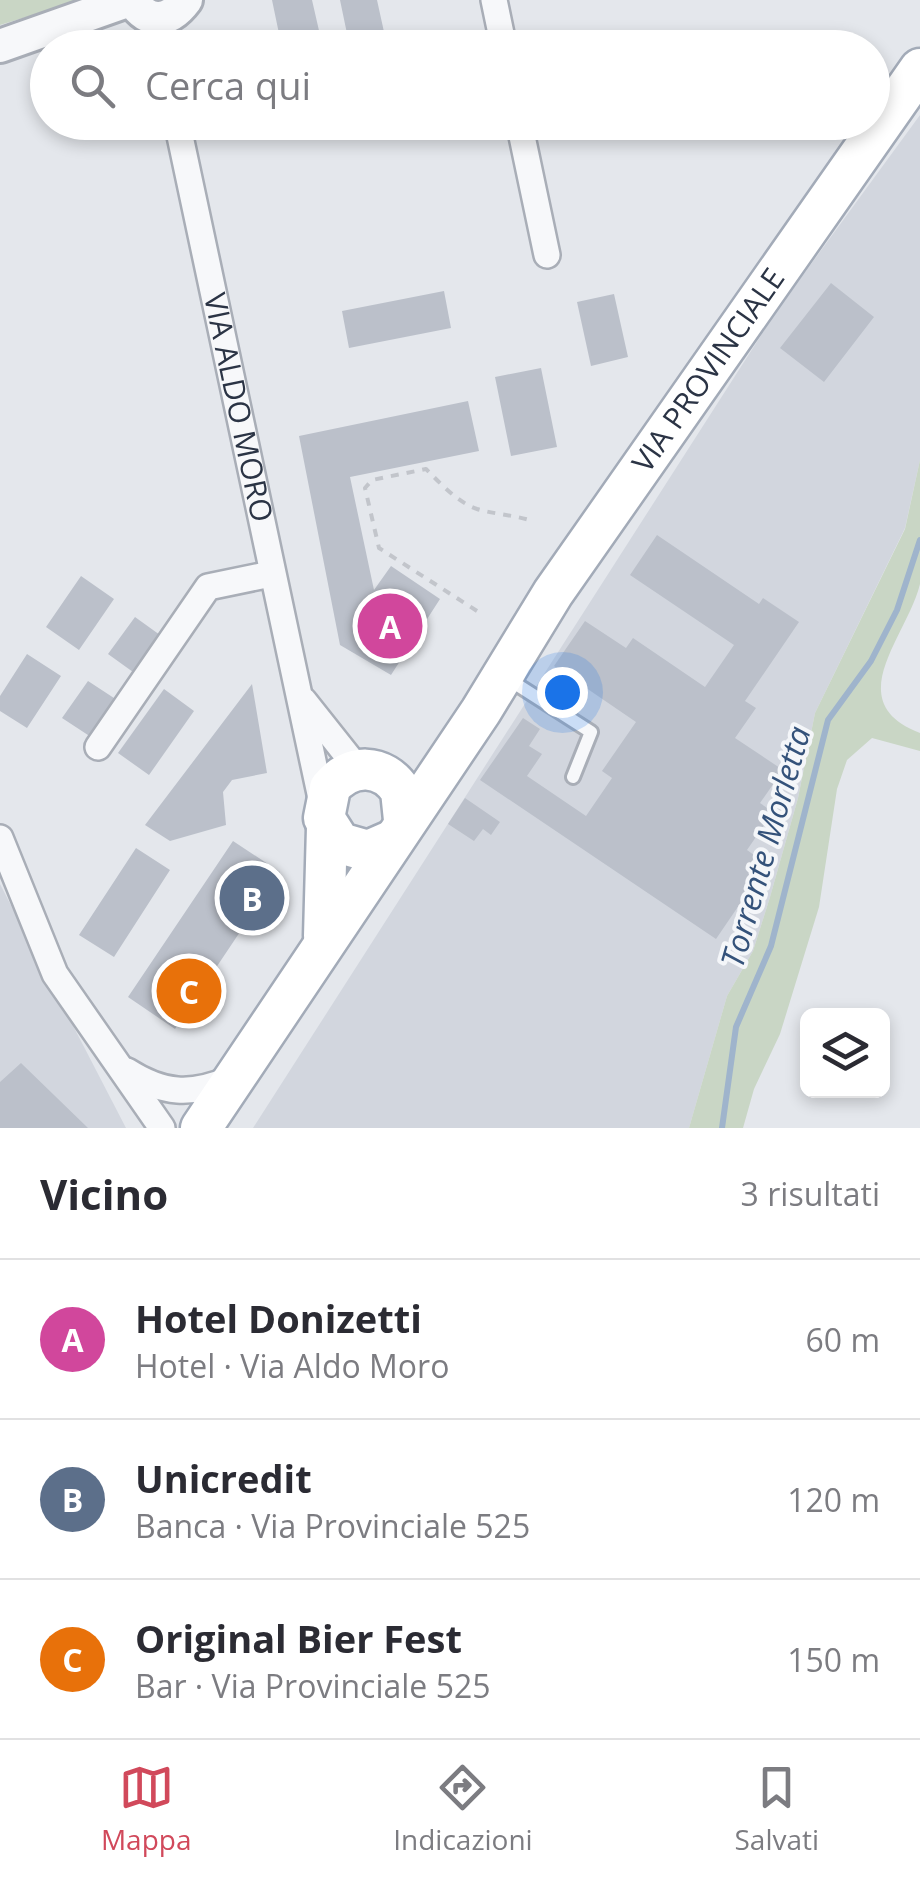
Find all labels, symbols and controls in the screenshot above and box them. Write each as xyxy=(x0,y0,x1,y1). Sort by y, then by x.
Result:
search box xyxy=(30,30,890,140)
icon: search xyxy=(65,58,120,113)
text: Cerca qui xyxy=(145,59,311,111)
street label: VIA PROVINCIALE xyxy=(622,260,793,480)
street label: VIA ALDO MORO xyxy=(195,289,284,525)
pin: A xyxy=(358,588,422,664)
your location xyxy=(537,667,588,718)
water label: Torrente Morletta xyxy=(710,721,820,972)
pin: B xyxy=(220,860,284,936)
pin: C xyxy=(156,954,222,1028)
map controls xyxy=(800,1008,890,1098)
button: layers xyxy=(800,1008,890,1098)
text: Vicino xyxy=(40,1165,168,1222)
text: 3 risultati xyxy=(741,1172,880,1215)
text: Hotel Donizetti xyxy=(135,1292,422,1344)
text: A xyxy=(61,1318,84,1361)
text: 60 m xyxy=(805,1318,880,1361)
text: Hotel · Via Aldo Moro xyxy=(135,1344,449,1387)
text: Unicredit xyxy=(135,1452,312,1504)
text: B xyxy=(62,1478,83,1521)
text: 120 m xyxy=(787,1478,880,1521)
text: Banca · Via Provinciale 525 xyxy=(135,1504,530,1547)
text: Original Bier Fest xyxy=(135,1612,462,1664)
text: C xyxy=(62,1638,83,1681)
text: 150 m xyxy=(787,1638,880,1681)
text: Bar · Via Provinciale 525 xyxy=(135,1664,491,1707)
tab: Mappa xyxy=(101,1760,191,1858)
tab: Indicazioni xyxy=(393,1760,533,1858)
tab: Salvati xyxy=(735,1760,819,1858)

